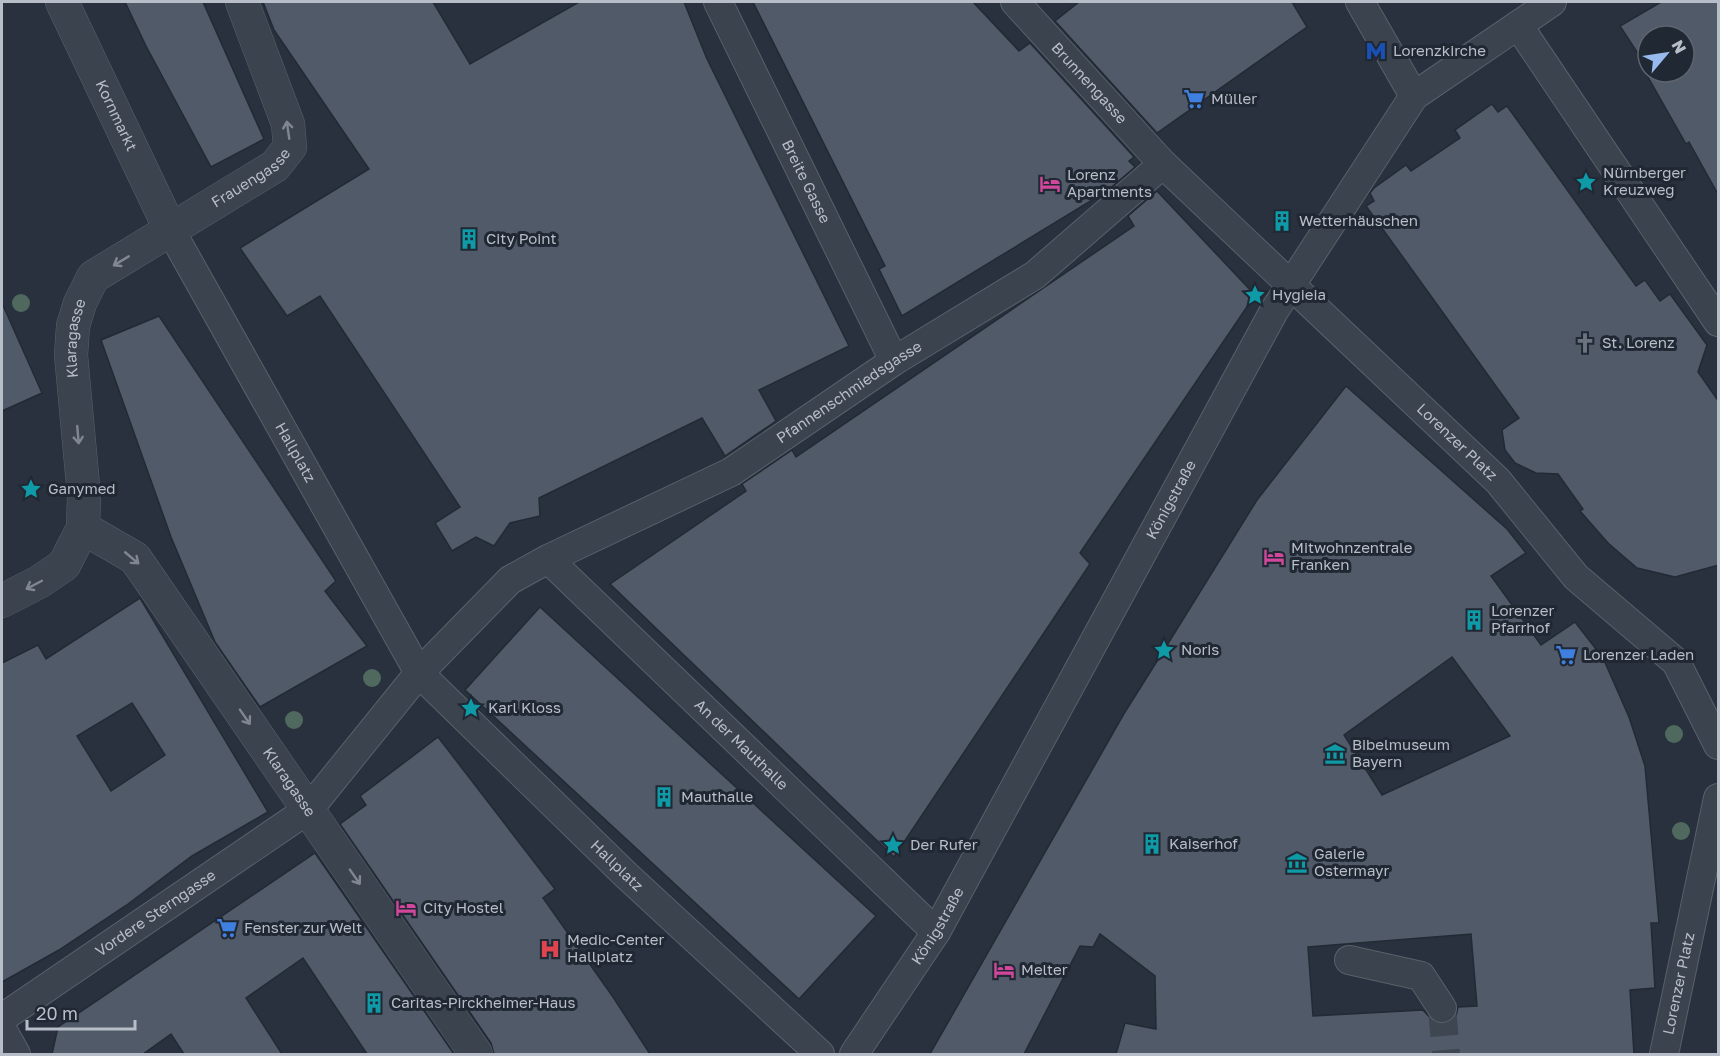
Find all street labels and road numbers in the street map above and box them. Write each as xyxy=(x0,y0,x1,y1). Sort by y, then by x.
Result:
street label: Brunnengasse xyxy=(1048,38,1132,127)
street label: Kornmarkt xyxy=(92,77,142,154)
street label: Breite Gasse xyxy=(779,136,835,226)
street label: Frauengasse xyxy=(208,144,294,211)
street label: Klaragasse xyxy=(61,296,89,379)
street label: Pfannenschmiedsgasse xyxy=(773,336,925,447)
street label: Lorenzer Platz xyxy=(1414,399,1502,484)
street label: Hallplatz xyxy=(272,419,320,485)
street label: Königstraße xyxy=(1142,457,1199,542)
street label: An der Mauthalle xyxy=(692,697,792,795)
street label: Klaragasse xyxy=(260,743,320,820)
street label: Hallplatz xyxy=(588,836,648,895)
street label: Vordere Sterngasse xyxy=(92,865,219,960)
street label: Königstraße xyxy=(907,883,967,968)
street label: Lorenzer Platz xyxy=(1658,930,1697,1036)

